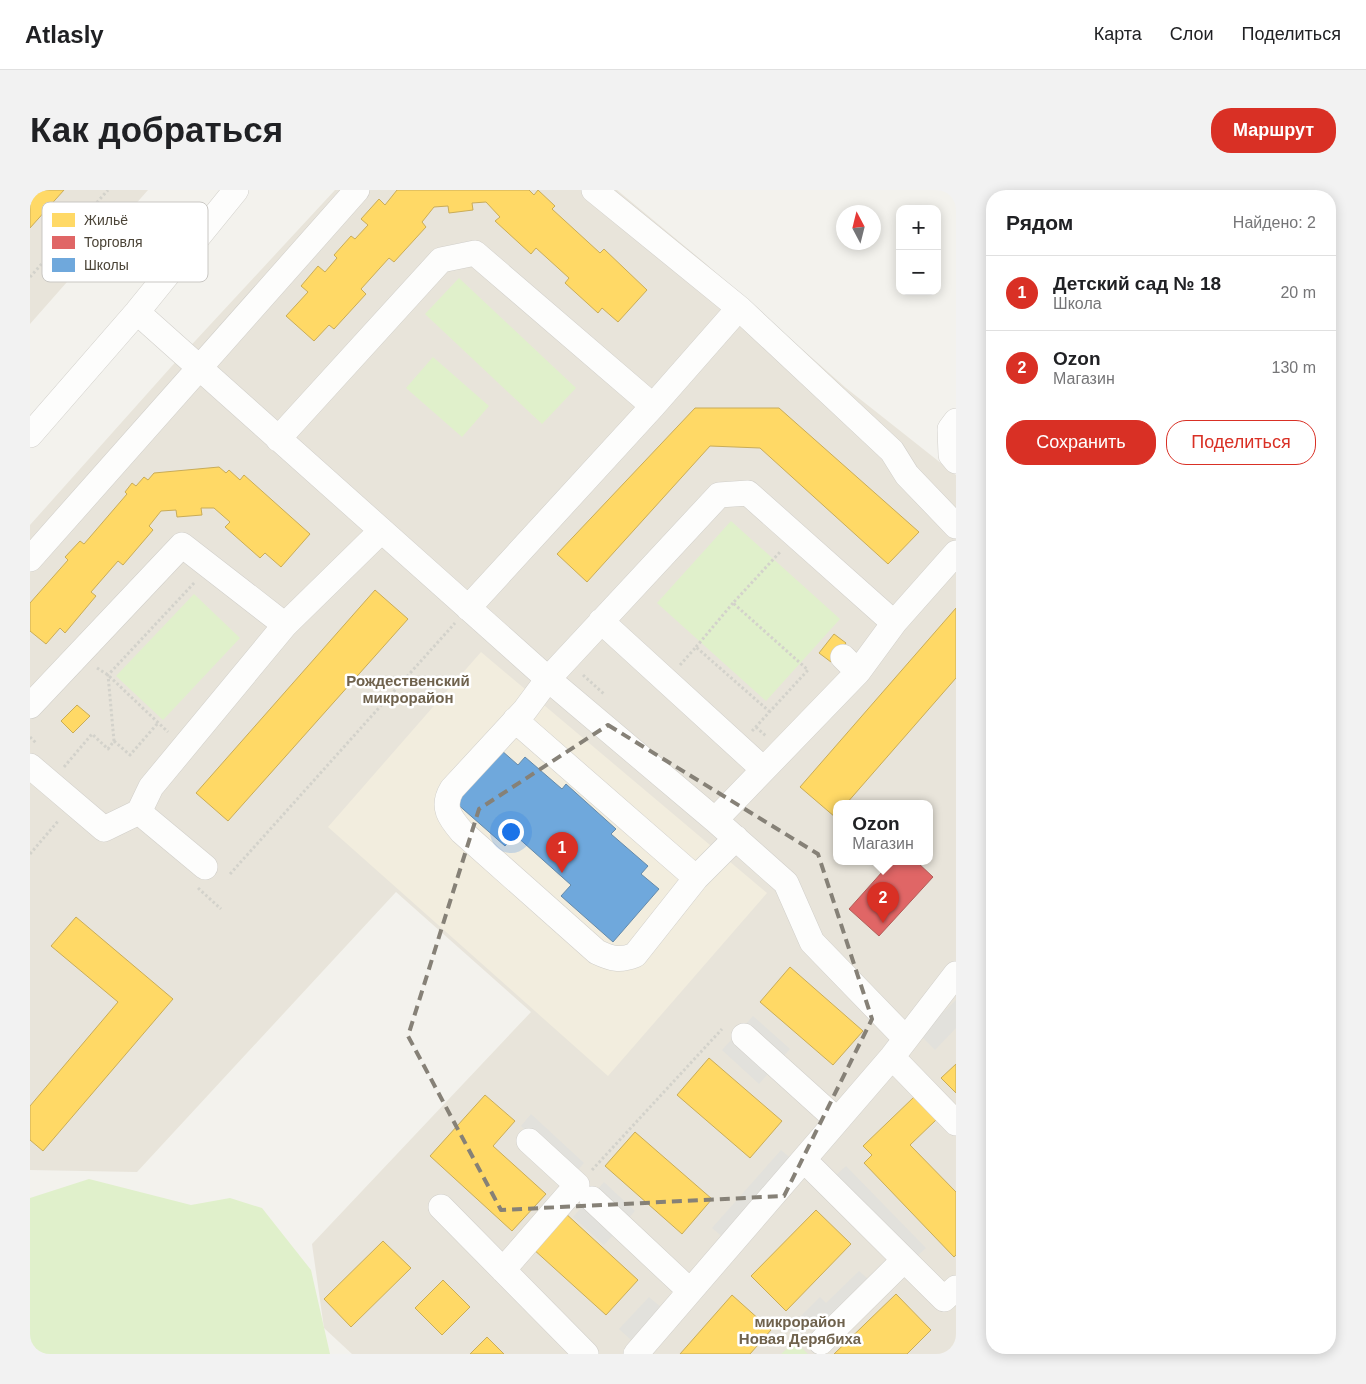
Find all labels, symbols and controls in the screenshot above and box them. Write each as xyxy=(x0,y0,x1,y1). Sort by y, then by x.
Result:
text: Atlasly xyxy=(25,21,104,48)
text: Карта xyxy=(1094,24,1142,44)
text: Слои xyxy=(1170,24,1214,44)
text: Поделиться xyxy=(1242,24,1341,44)
button: Маршрут xyxy=(1211,108,1336,153)
text: Как добраться xyxy=(30,110,283,149)
legend xyxy=(42,202,208,282)
north arrow xyxy=(836,205,881,250)
map controls xyxy=(896,205,941,295)
button: + xyxy=(896,205,941,250)
text: Рядом xyxy=(1006,211,1073,234)
text: Жильё xyxy=(84,212,128,228)
text: Найдено: 2 xyxy=(1233,214,1316,231)
text: Торговля xyxy=(84,234,142,250)
button: − xyxy=(896,250,941,295)
text: Школы xyxy=(84,257,129,273)
text: Детский сад № 18 xyxy=(1053,273,1221,294)
text: 1 xyxy=(1018,284,1026,301)
text: 20 m xyxy=(1280,284,1316,301)
text: Школа xyxy=(1053,295,1102,312)
text: Ozon xyxy=(1053,348,1101,369)
text: 2 xyxy=(1018,359,1026,376)
text: 130 m xyxy=(1272,359,1316,376)
text: Магазин xyxy=(1053,370,1115,387)
button: Сохранить xyxy=(1006,420,1156,465)
button: Поделиться xyxy=(1166,420,1316,465)
district label: Рождественский микрорайон xyxy=(346,672,470,706)
popup xyxy=(833,800,933,865)
text: Ozon xyxy=(852,813,900,834)
your location xyxy=(498,819,524,845)
pin: 1 xyxy=(546,832,578,873)
text: Магазин xyxy=(852,835,914,852)
pin: 2 xyxy=(867,882,899,923)
district label: микрорайон Новая Дерябиха xyxy=(739,1313,862,1347)

